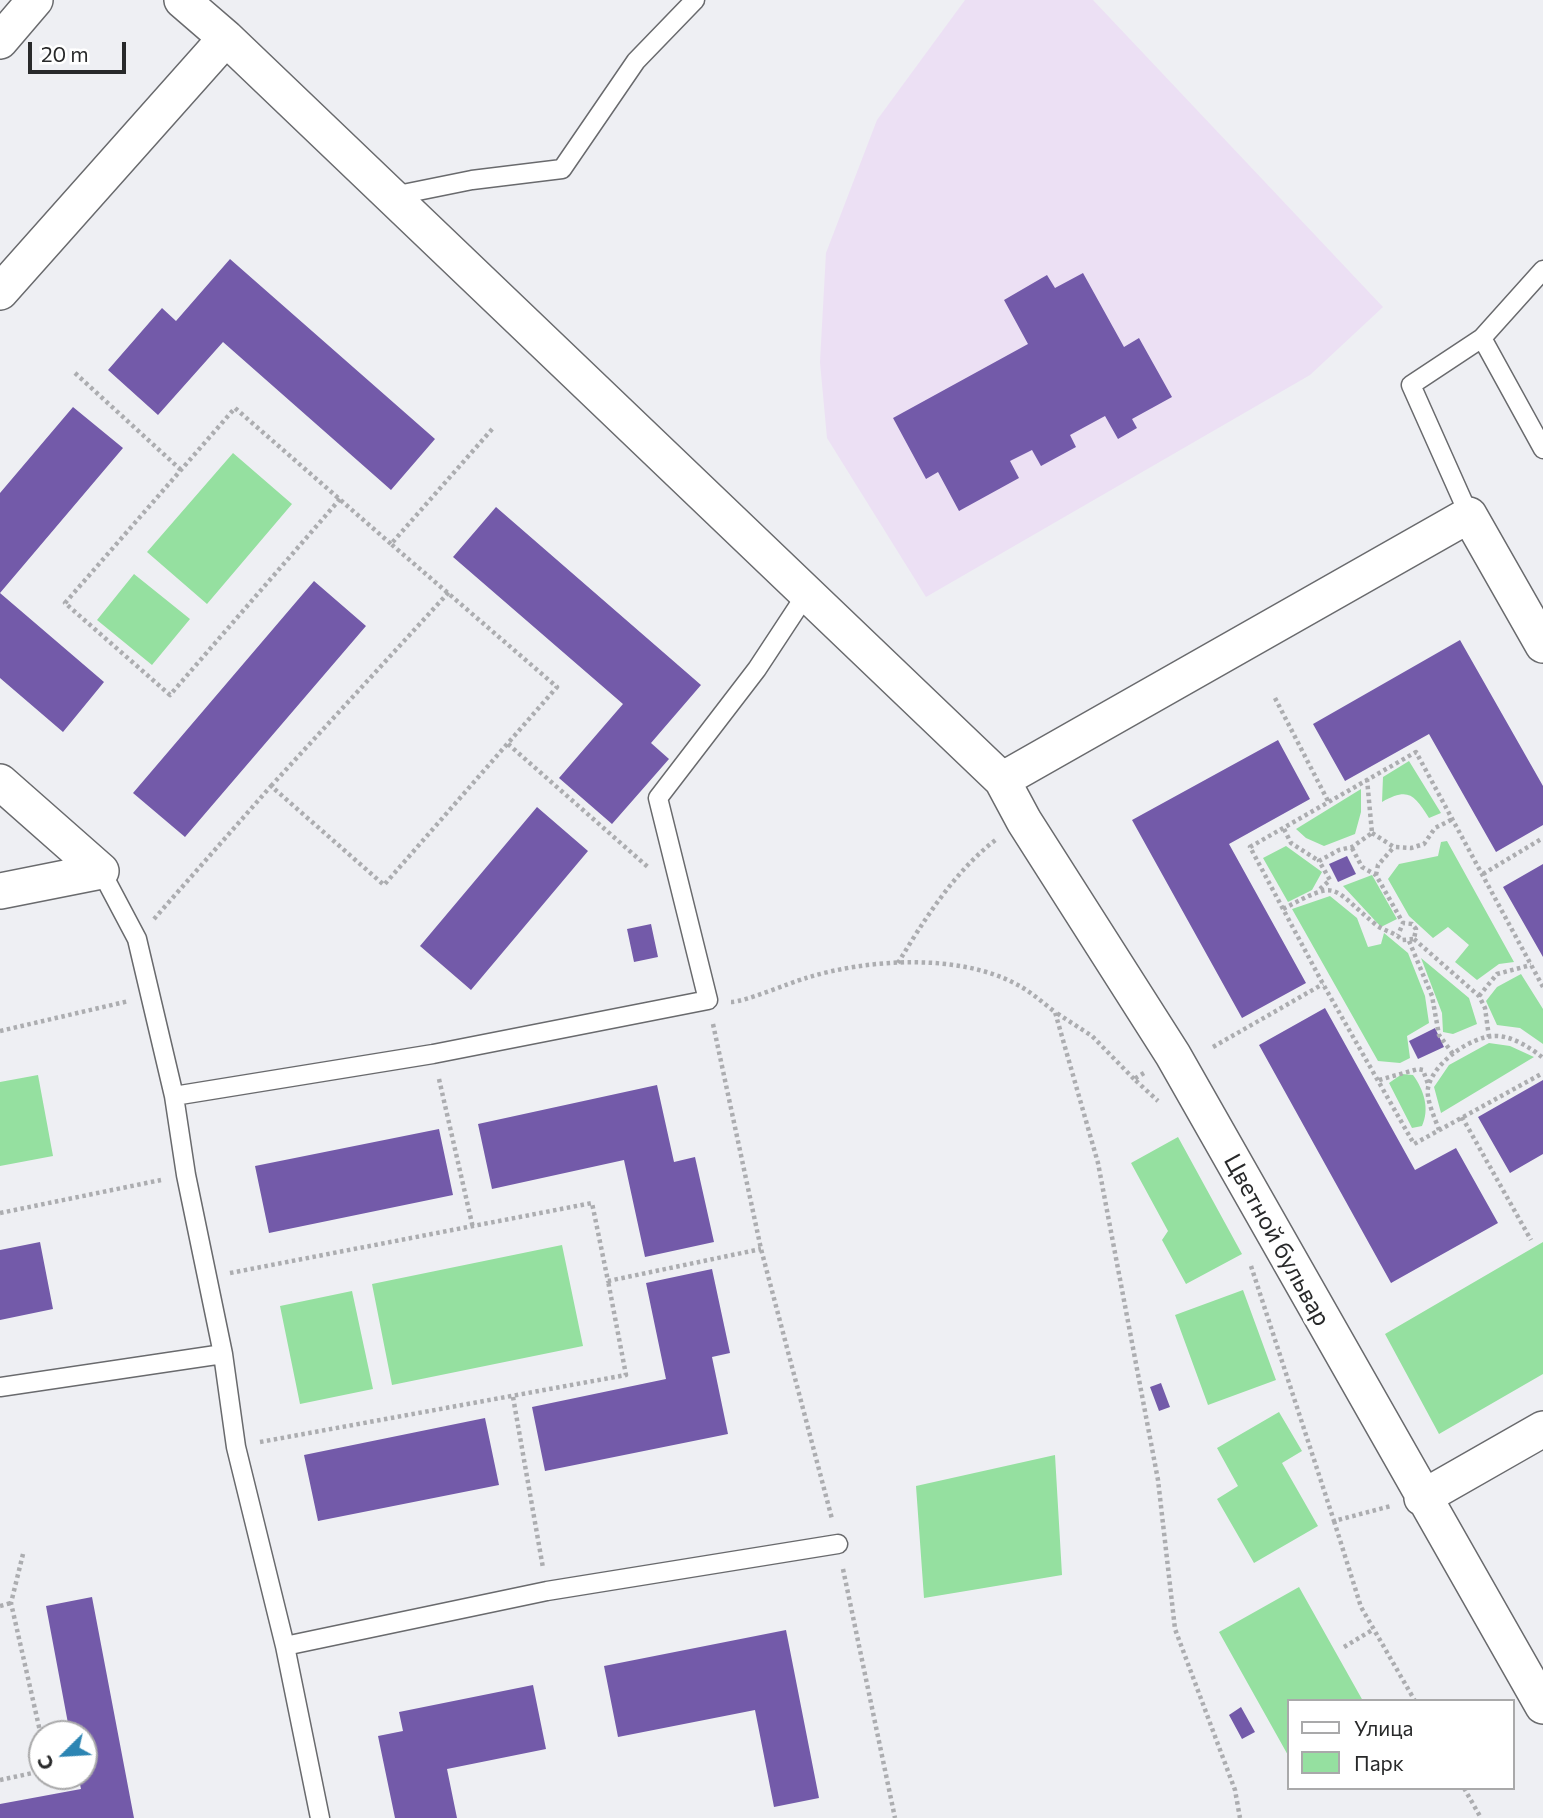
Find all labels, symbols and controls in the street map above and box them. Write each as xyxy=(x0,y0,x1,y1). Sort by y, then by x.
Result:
scale bar xyxy=(32,28,130,72)
text: 20 m xyxy=(41,41,89,66)
street label: Цветной бульвар xyxy=(1218,1149,1336,1331)
legend xyxy=(1288,1699,1515,1790)
text: Улица xyxy=(1354,1715,1413,1740)
north arrow xyxy=(28,1720,98,1790)
text: Парк xyxy=(1354,1750,1404,1775)
text: С xyxy=(32,1752,58,1774)

